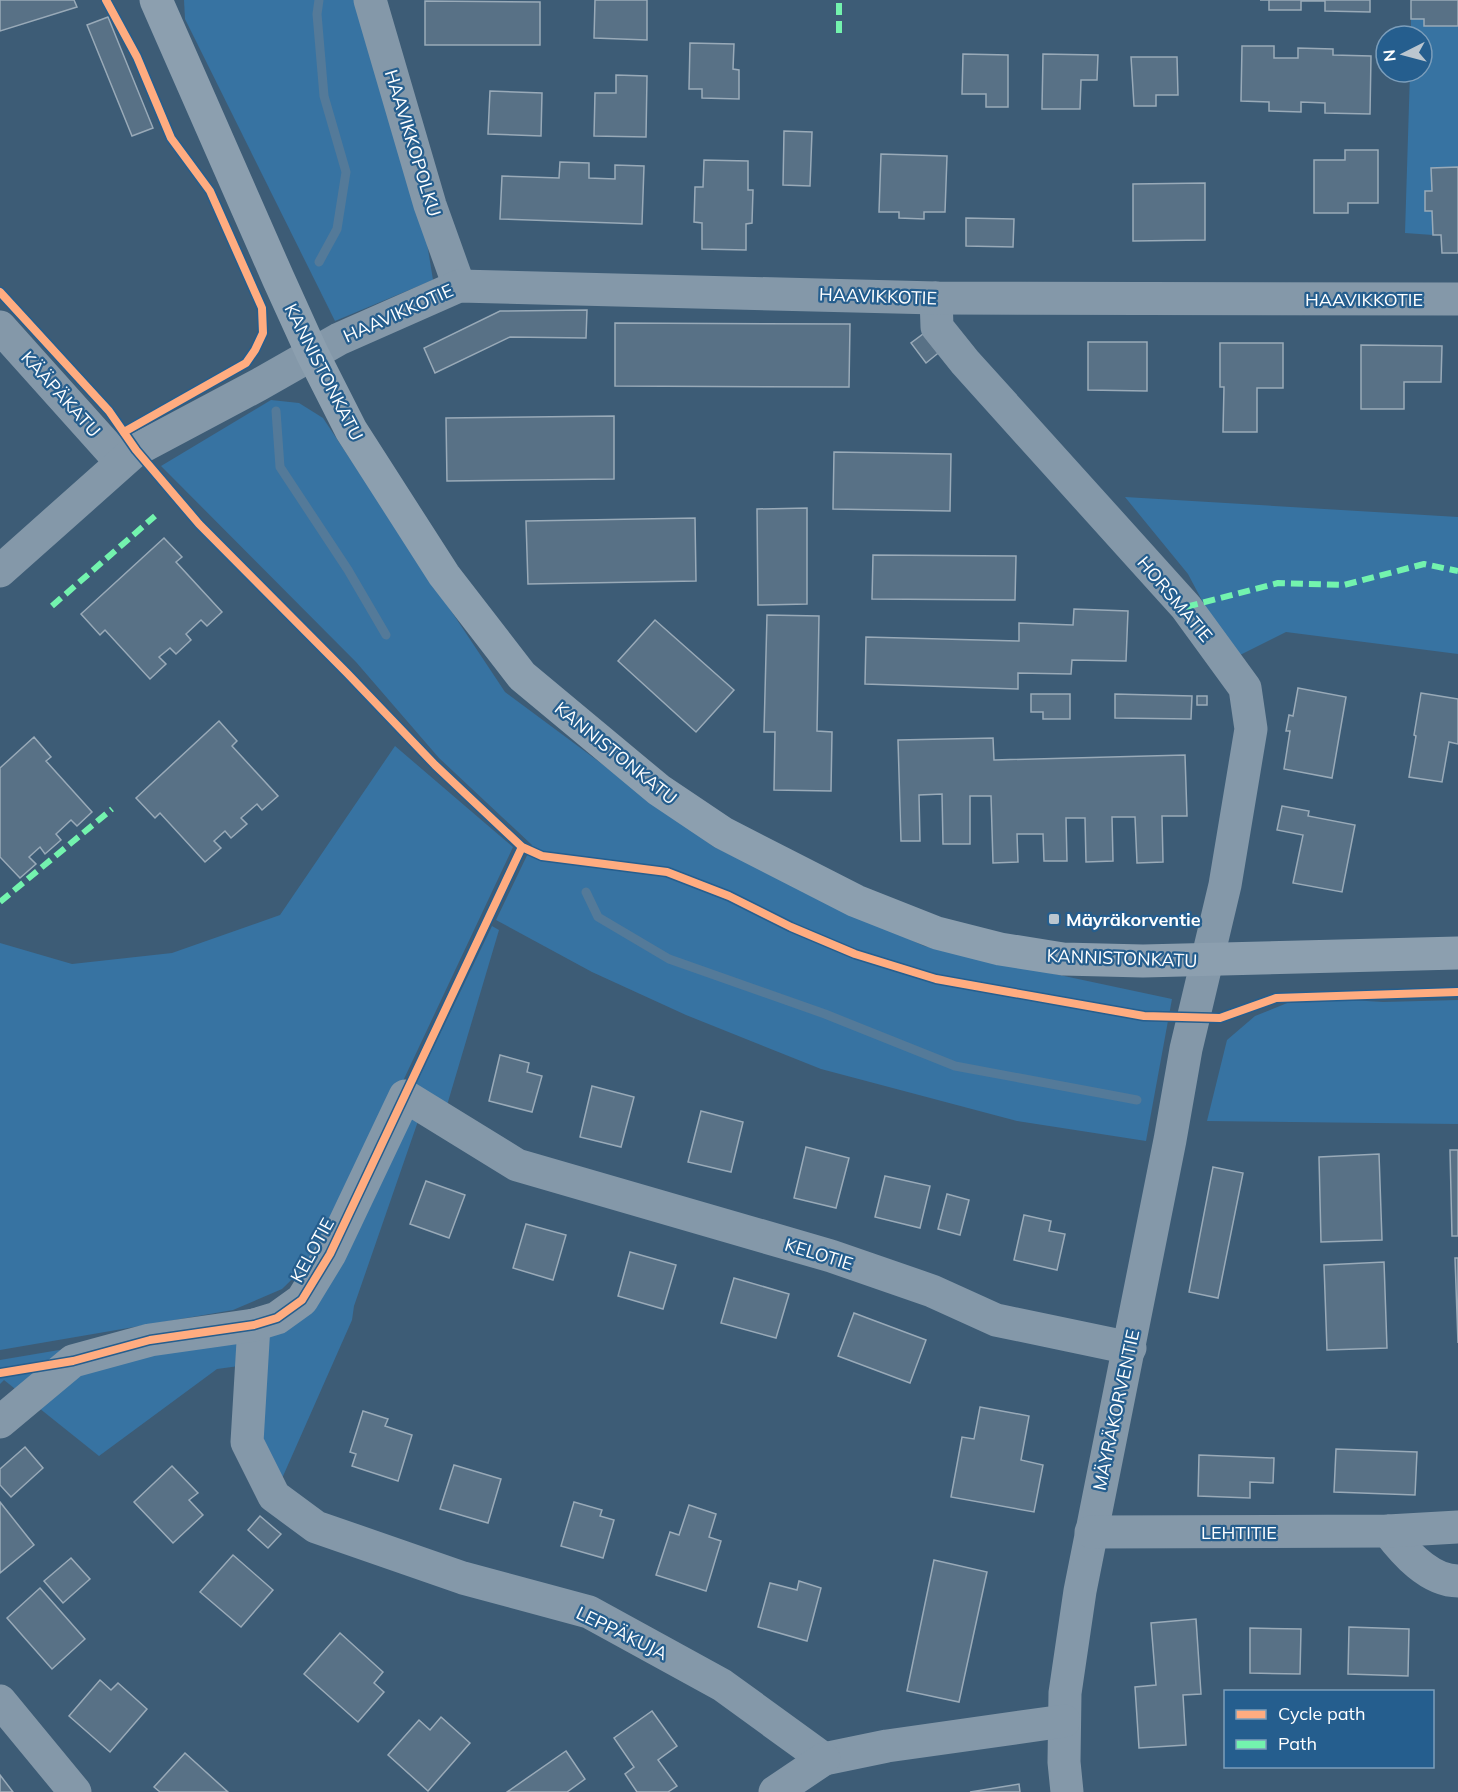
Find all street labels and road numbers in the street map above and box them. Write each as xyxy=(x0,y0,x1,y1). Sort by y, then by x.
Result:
street label: HAAVIKKOPOLKU xyxy=(380,67,446,219)
street label: HAAVIKKOTIE xyxy=(339,278,457,348)
street label: HAAVIKKOTIE xyxy=(819,282,937,310)
street label: HAAVIKKOTIE xyxy=(1305,288,1423,311)
street label: KANNISTONKATU xyxy=(280,300,368,444)
street label: KÄÄPÄKATU xyxy=(16,346,106,442)
street label: HORSMATIE xyxy=(1133,551,1217,647)
street label: KANNISTONKATU xyxy=(550,697,682,809)
street label: KANNISTONKATU xyxy=(1046,944,1198,972)
street label: KELOTIE xyxy=(285,1214,339,1286)
street label: KELOTIE xyxy=(782,1233,856,1275)
street label: MÄYRÄKORVENTIE xyxy=(1088,1327,1144,1493)
street label: LEHTITIE xyxy=(1201,1521,1277,1544)
street label: LEPPÄKUJA xyxy=(573,1601,671,1665)

